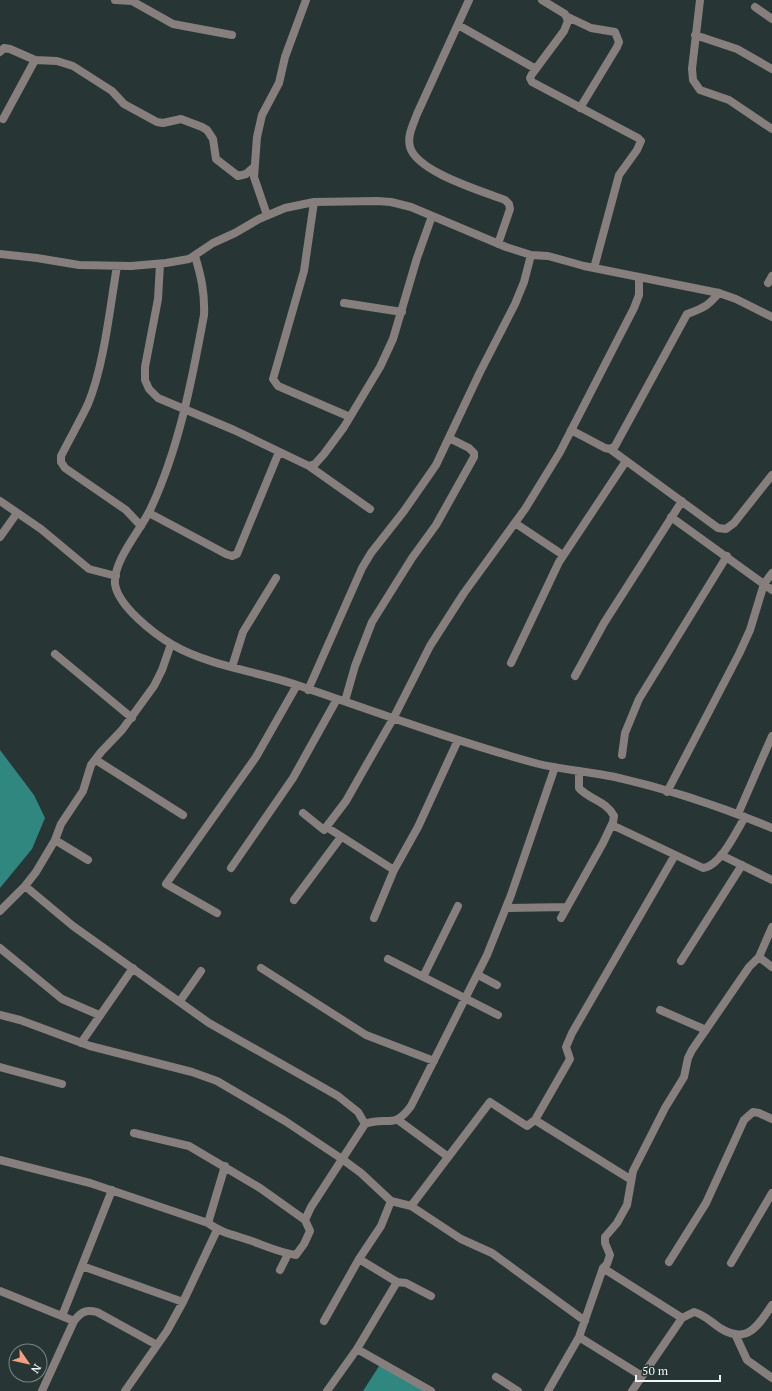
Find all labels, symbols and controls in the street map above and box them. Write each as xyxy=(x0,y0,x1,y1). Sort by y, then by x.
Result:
north arrow xyxy=(8,1343,48,1383)
scale bar xyxy=(636,1357,720,1383)
text: N xyxy=(28,1361,44,1377)
text: 50 m xyxy=(642,1363,669,1378)

